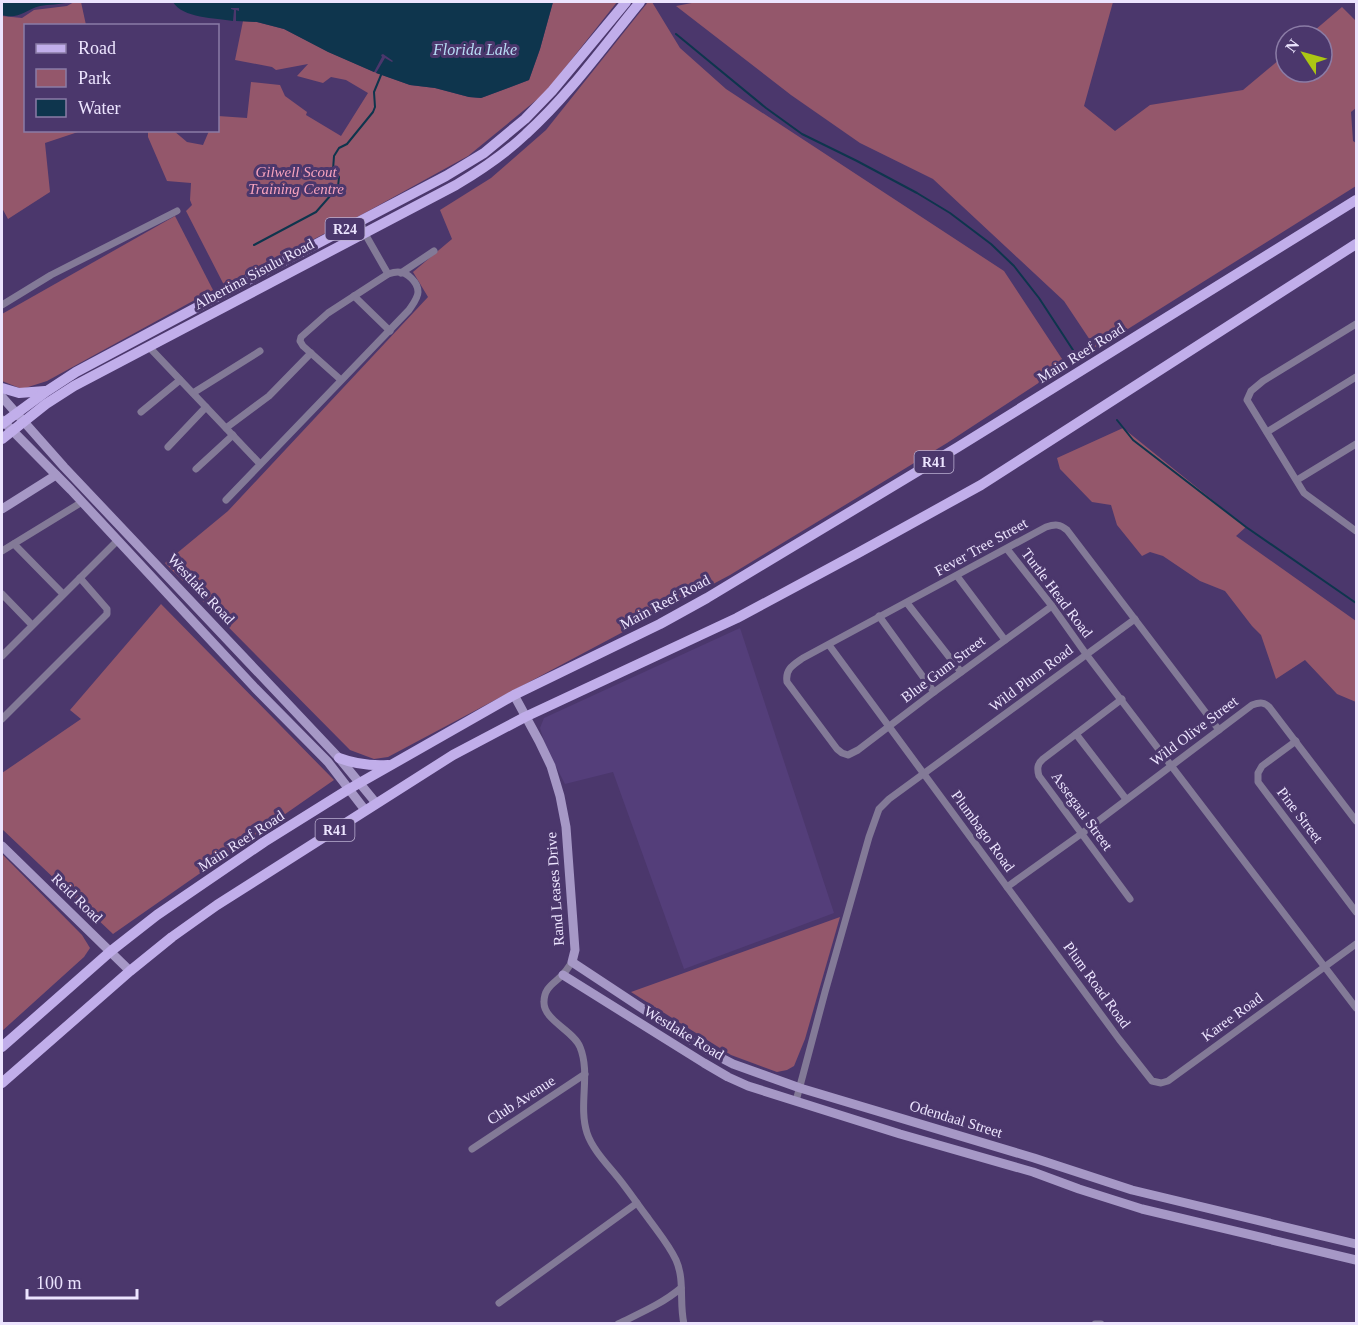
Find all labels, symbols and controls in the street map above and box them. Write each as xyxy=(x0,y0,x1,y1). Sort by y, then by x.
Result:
legend xyxy=(24,24,219,132)
north arrow xyxy=(1274,24,1334,84)
text: N xyxy=(1282,35,1303,55)
text: Road xyxy=(78,38,116,58)
water label: Florida Lake xyxy=(432,41,517,58)
text: Park xyxy=(78,68,111,88)
text: Water xyxy=(78,98,121,118)
park label: Gilwell Scout Training Centre xyxy=(248,164,344,197)
road number: R24 xyxy=(326,218,364,240)
street label: Albertina Sisulu Road xyxy=(191,235,317,312)
street label: Main Reef Road xyxy=(1035,320,1128,386)
road number: R41 xyxy=(914,451,954,473)
street label: Fever Tree Street xyxy=(932,515,1031,579)
street label: Turtle Head Road xyxy=(1018,545,1096,641)
street label: Westlake Road xyxy=(164,551,238,628)
street label: Main Reef Road xyxy=(617,571,713,632)
street label: Blue Gum Street xyxy=(898,632,989,706)
street label: Wild Plum Road xyxy=(986,641,1076,715)
street label: Wild Olive Street xyxy=(1147,692,1241,769)
street label: Assegaai Street xyxy=(1048,769,1116,854)
street label: Pine Street xyxy=(1274,784,1327,847)
street label: Plumbago Road xyxy=(948,787,1018,875)
street label: Main Reef Road xyxy=(195,807,287,875)
road number: R41 xyxy=(316,819,354,841)
street label: Rand Leases Drive xyxy=(543,831,567,946)
street label: Reid Road xyxy=(49,870,106,926)
street label: Plum Road Road xyxy=(1060,939,1134,1032)
street label: Karee Road xyxy=(1198,989,1266,1044)
street label: Westlake Road xyxy=(641,1003,727,1063)
street label: Club Avenue xyxy=(484,1072,558,1128)
street label: Odendaal Street xyxy=(908,1097,1005,1141)
scale bar xyxy=(27,1262,136,1300)
text: 100 m xyxy=(36,1273,82,1293)

